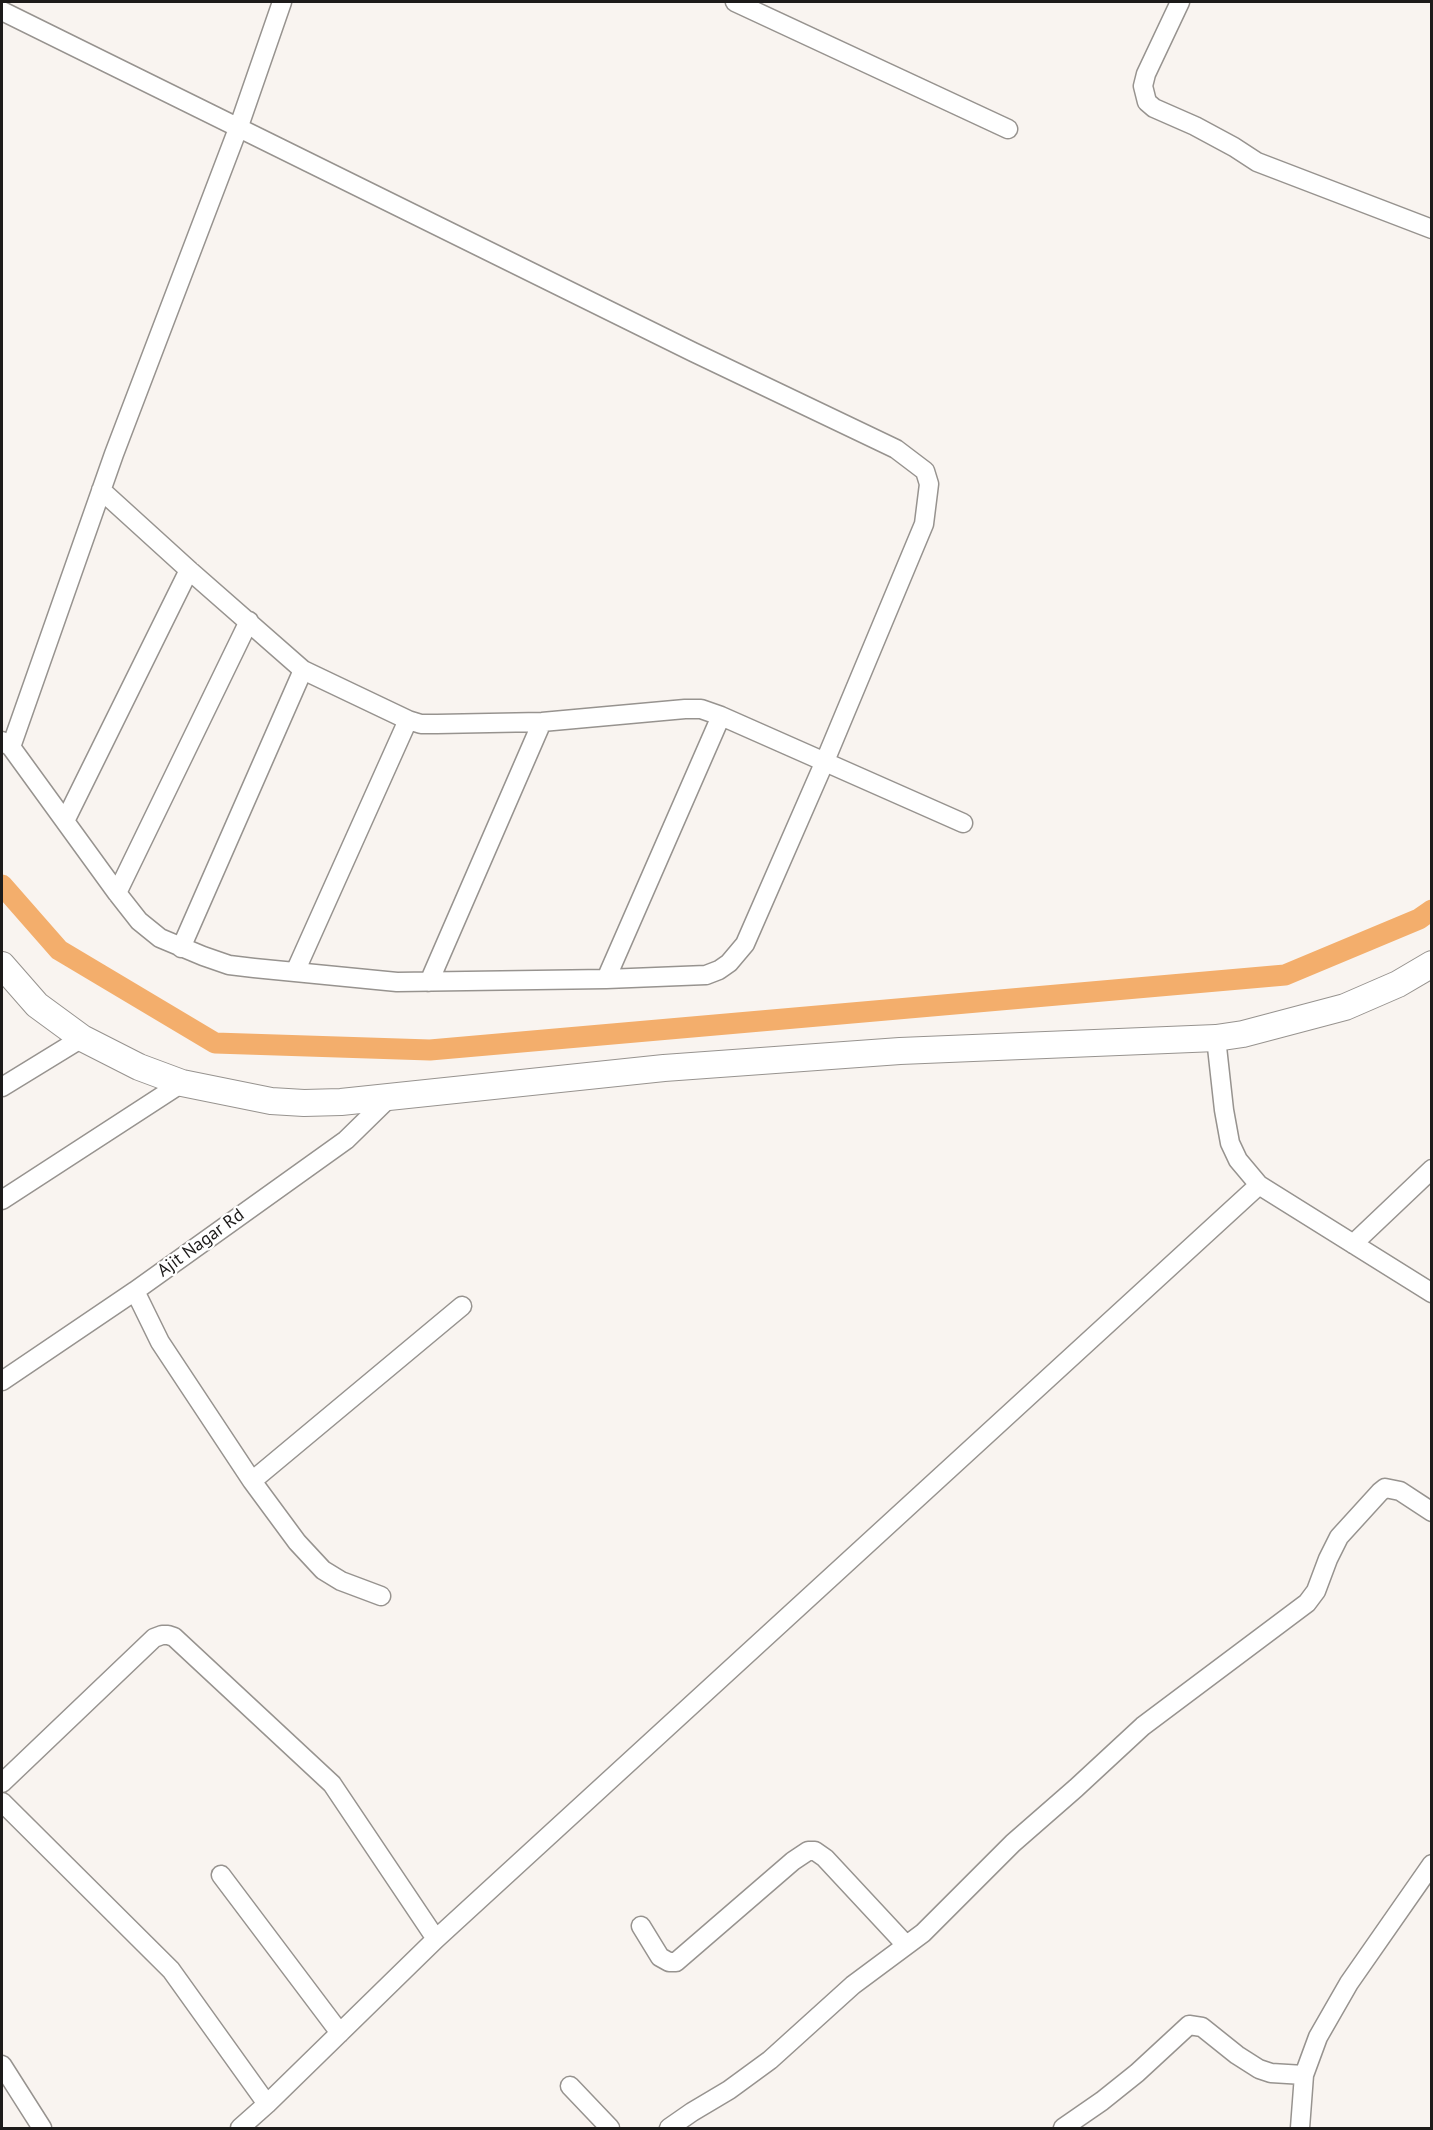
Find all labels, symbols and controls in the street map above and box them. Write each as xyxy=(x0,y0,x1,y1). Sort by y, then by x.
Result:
street label: Ajit Nagar Rd xyxy=(153,1204,249,1282)

